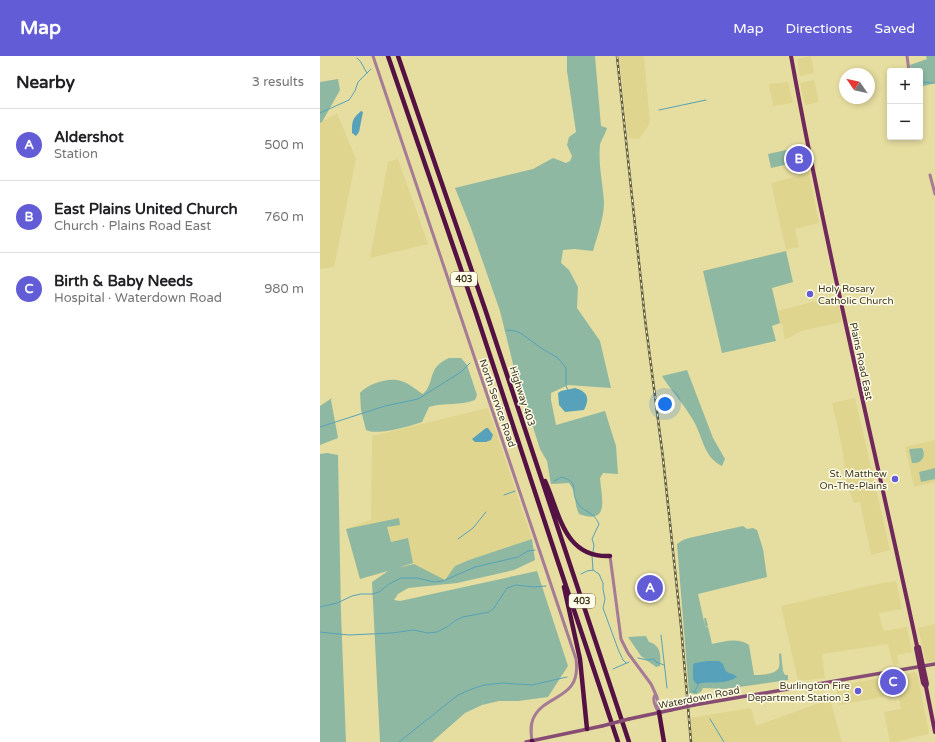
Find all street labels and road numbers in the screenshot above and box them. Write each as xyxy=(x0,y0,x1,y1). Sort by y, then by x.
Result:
road number: 403 xyxy=(451,272,477,286)
street label: Plains Road East xyxy=(847,321,875,401)
street label: North Service Road xyxy=(476,358,518,449)
street label: Highway 403 xyxy=(507,365,537,428)
road number: 403 xyxy=(569,594,595,608)
street label: Waterdown Road xyxy=(658,684,741,712)

